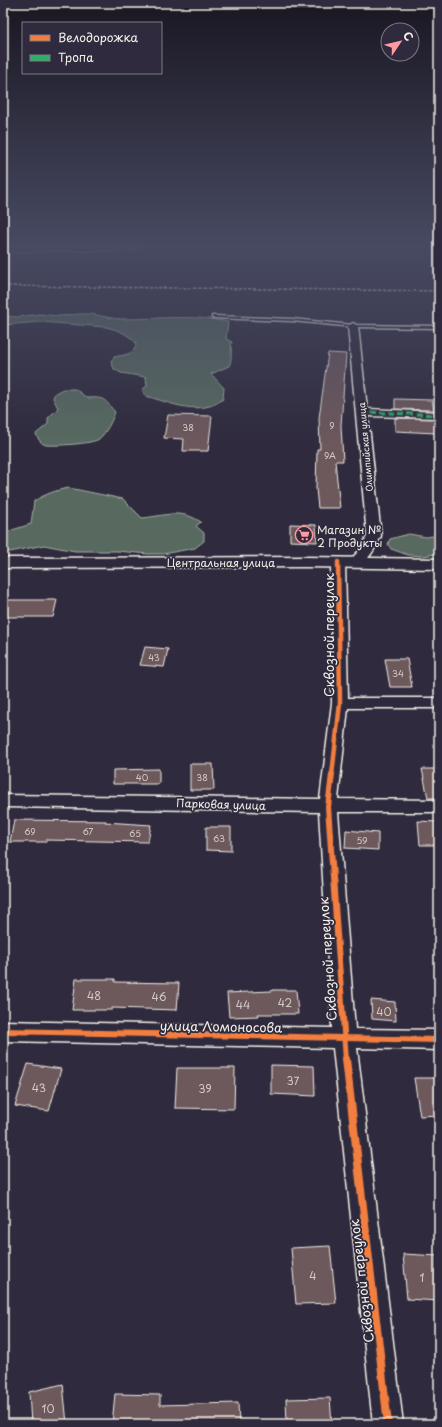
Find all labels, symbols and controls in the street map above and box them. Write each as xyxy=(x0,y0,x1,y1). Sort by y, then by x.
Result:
legend xyxy=(22,22,162,74)
north arrow xyxy=(380,22,420,62)
text: Велодорожка xyxy=(58,28,138,46)
text: С xyxy=(399,28,418,44)
text: Тропа xyxy=(58,48,94,66)
street label: Олимпийская улица xyxy=(354,402,376,492)
house number: 9 xyxy=(329,418,335,432)
house number: 38 xyxy=(182,420,194,434)
house number: 9А xyxy=(324,448,336,462)
place label: Магазин № 2 Продукты xyxy=(317,521,382,551)
supermarket icon: Магазин № 2 Продукты xyxy=(294,525,314,545)
street label: Центральная улица xyxy=(167,554,275,571)
street label: Сквозной переулок xyxy=(319,573,338,697)
house number: 43 xyxy=(148,650,160,664)
house number: 34 xyxy=(392,666,404,680)
house number: 40 xyxy=(136,770,149,784)
house number: 38 xyxy=(196,770,208,784)
street label: Парковая улица xyxy=(176,794,266,814)
house number: 69 xyxy=(24,824,36,838)
house number: 67 xyxy=(82,824,94,838)
house number: 65 xyxy=(129,826,141,840)
house number: 63 xyxy=(213,831,225,845)
house number: 59 xyxy=(356,833,368,847)
street label: Сквозной переулок xyxy=(313,896,341,1022)
house number: 48 xyxy=(87,987,101,1004)
house number: 46 xyxy=(152,988,167,1005)
house number: 42 xyxy=(278,994,293,1011)
house number: 44 xyxy=(236,996,250,1013)
house number: 40 xyxy=(376,1003,392,1020)
street label: улица Ломоносова xyxy=(160,1015,283,1037)
house number: 37 xyxy=(287,1072,300,1089)
house number: 43 xyxy=(32,1079,46,1096)
house number: 39 xyxy=(198,1080,212,1097)
street label: Сквозной переулок xyxy=(344,1218,378,1344)
house number: 4 xyxy=(309,1267,317,1284)
house number: 1 xyxy=(420,1269,425,1286)
house number: 10 xyxy=(42,1400,54,1417)

